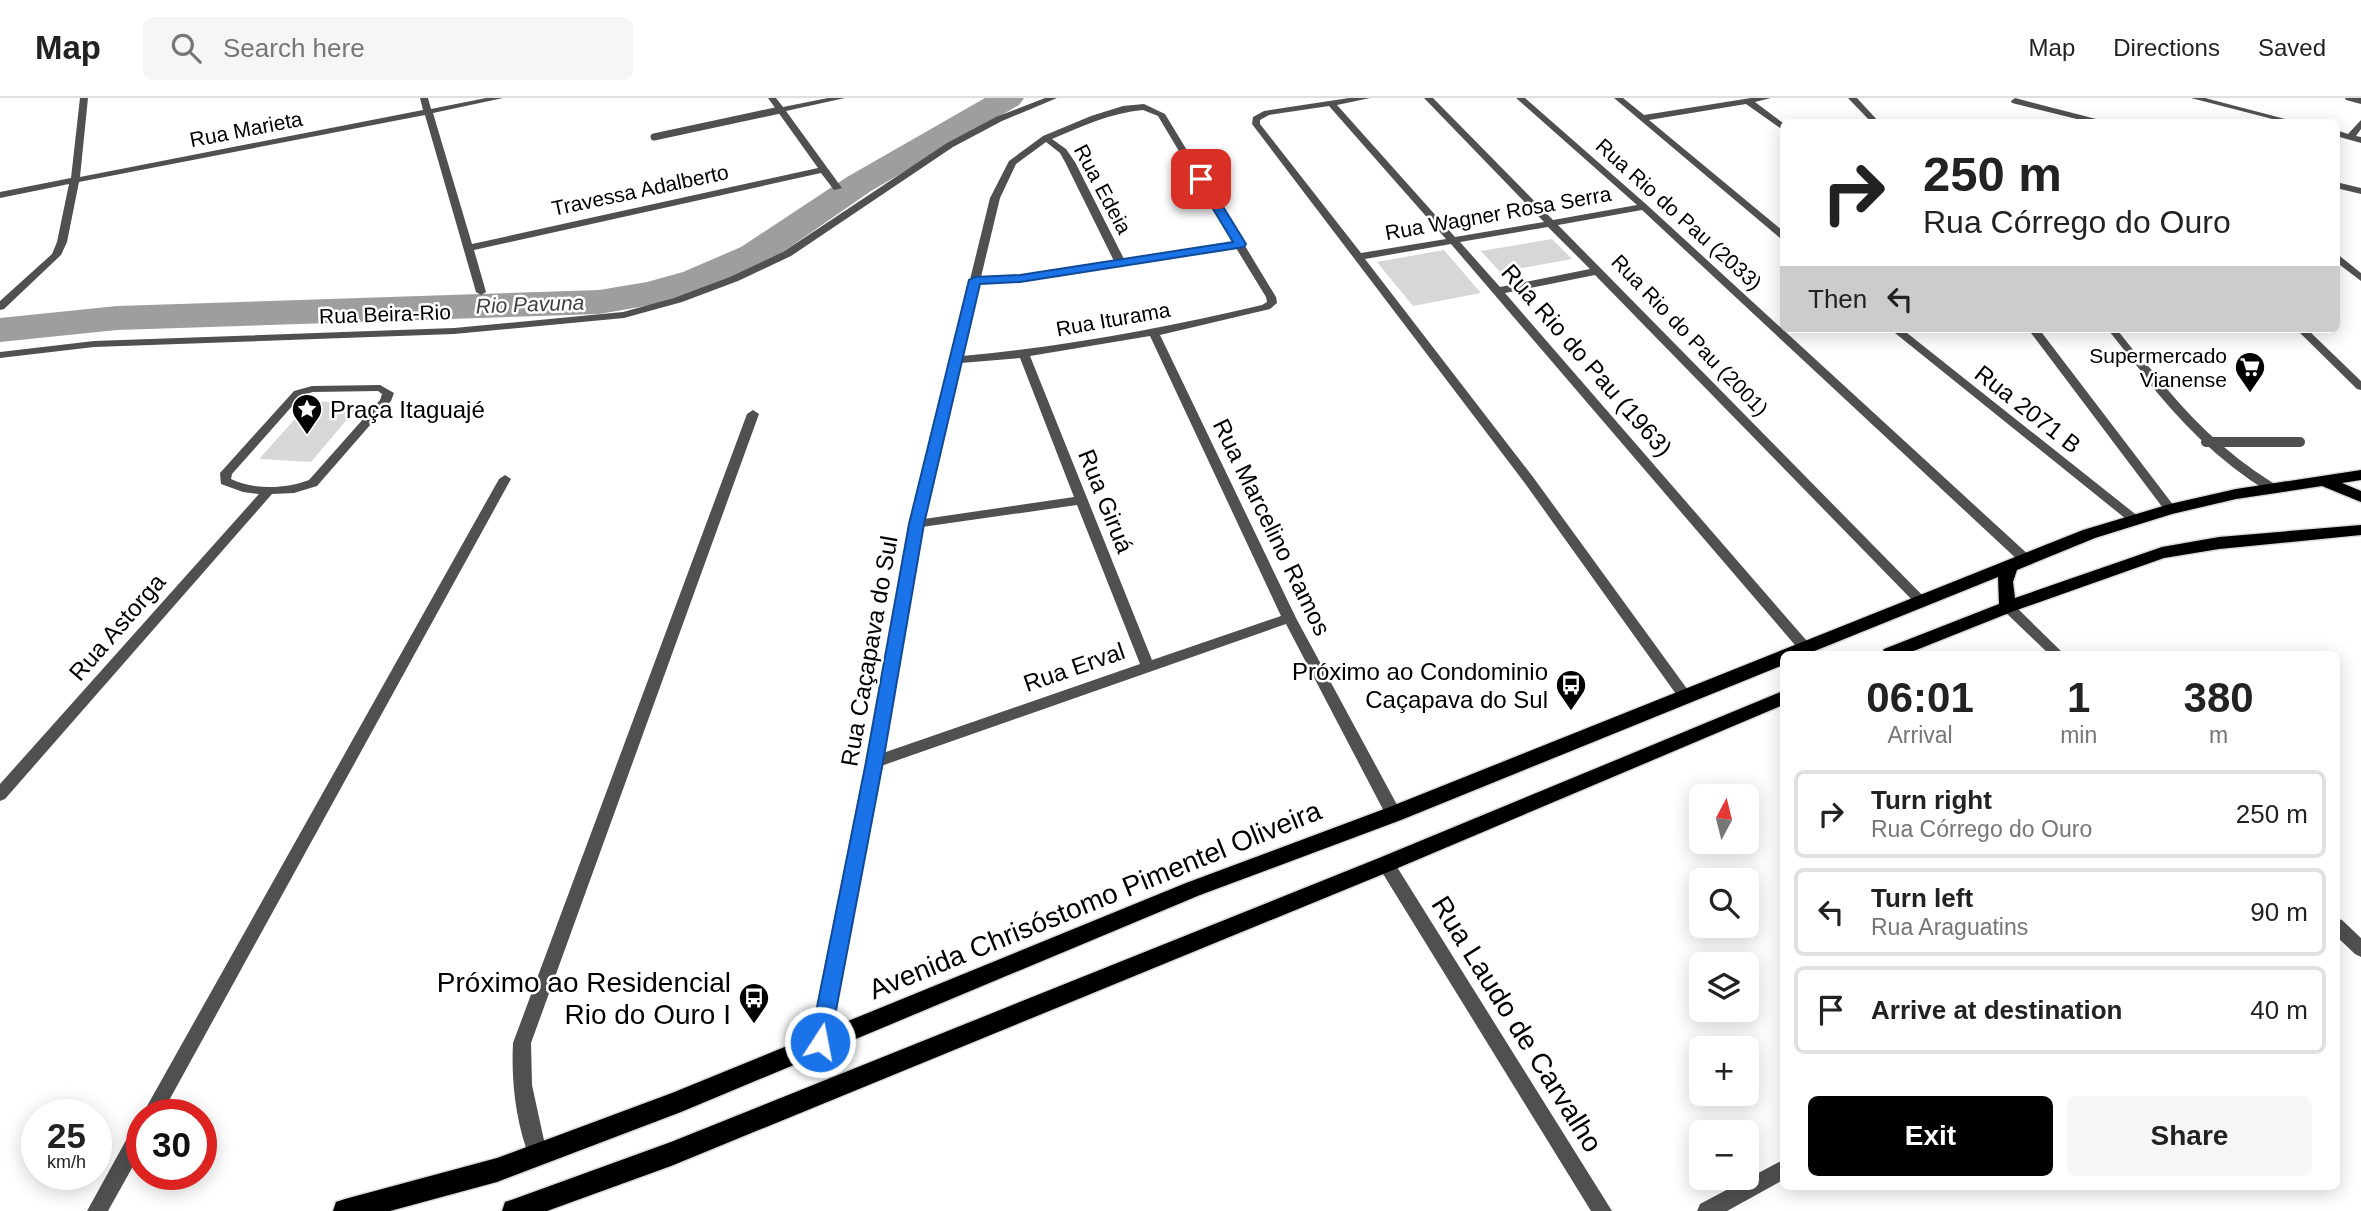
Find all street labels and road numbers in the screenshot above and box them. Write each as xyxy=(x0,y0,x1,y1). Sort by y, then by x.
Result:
street label: Rua Marieta xyxy=(188,107,305,151)
street label: Rua Rio do Pau (2033) xyxy=(1591,134,1767,294)
street label: Rua Edeia xyxy=(1070,140,1136,238)
street label: Travessa Adalberto xyxy=(549,160,731,220)
street label: Rua Wagner Rosa Serra xyxy=(1383,182,1613,244)
street label: Rua Rio do Pau (2001) xyxy=(1607,250,1773,420)
street label: Rua Rio do Pau (1963) xyxy=(1496,259,1678,461)
street label: Rua Iturama xyxy=(1054,298,1172,340)
street label: Rua Beira-Rio xyxy=(319,300,451,328)
street label: Rua 2071 B xyxy=(1970,359,2086,459)
street label: Rua Marcelino Ramos xyxy=(1208,414,1336,640)
street label: Rua Giruá xyxy=(1073,445,1139,557)
street label: Rua Caçapava do Sul xyxy=(835,534,903,768)
street label: Rua Astorga xyxy=(63,568,171,686)
street label: Rua Erval xyxy=(1020,637,1128,697)
street label: Avenida Chrisóstomo Pimentel Oliveira xyxy=(864,795,1326,1005)
street label: Rua Laudo de Carvalho xyxy=(1425,890,1609,1158)

